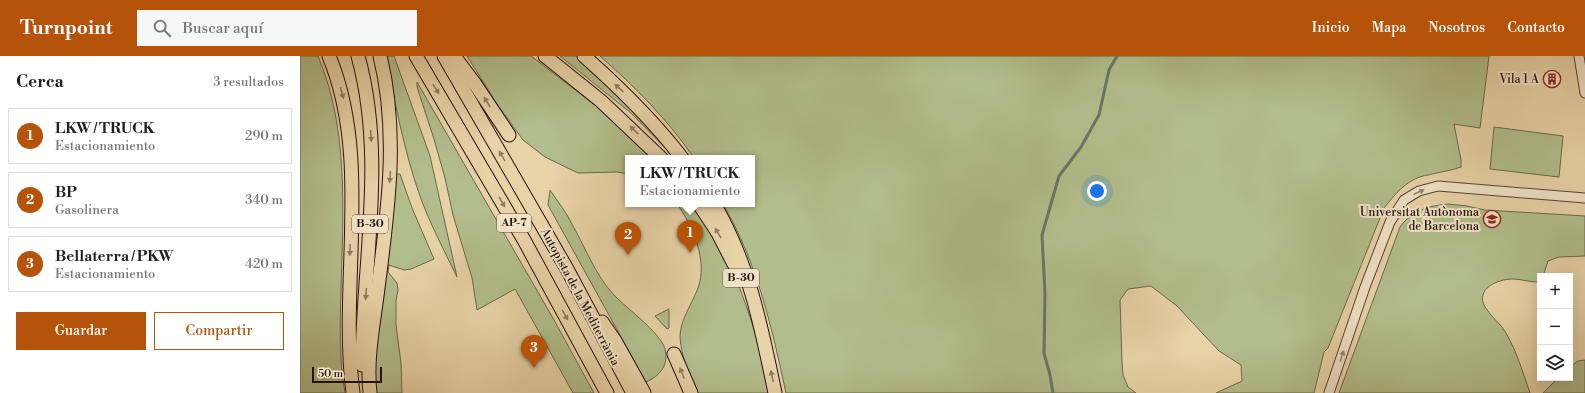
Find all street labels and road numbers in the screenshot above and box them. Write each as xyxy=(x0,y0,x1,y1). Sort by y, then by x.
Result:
road number: AP-7 xyxy=(497,214,531,232)
road number: B-30 xyxy=(352,215,388,233)
street label: Autopista de la Mediterrània xyxy=(537,225,623,369)
road number: B-30 xyxy=(723,269,759,287)

